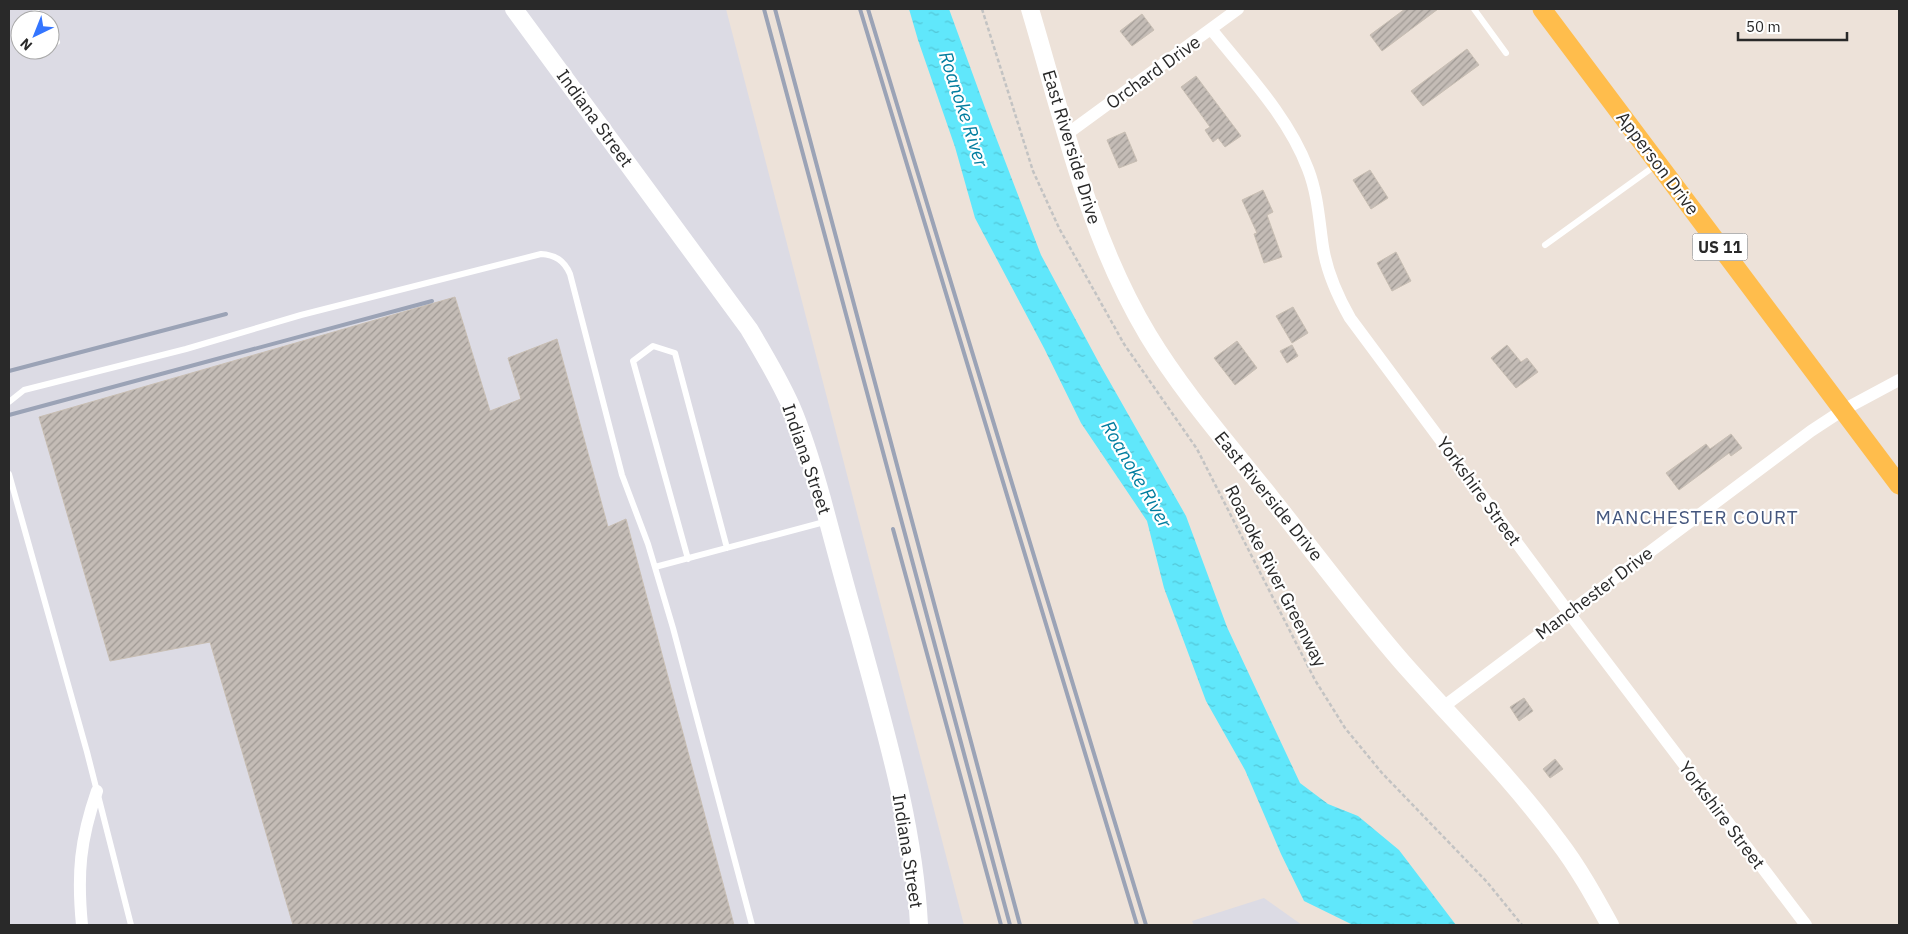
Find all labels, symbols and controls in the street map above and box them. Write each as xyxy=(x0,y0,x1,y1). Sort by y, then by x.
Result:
north arrow xyxy=(10,10,60,60)
scale bar xyxy=(1738,10,1847,42)
text: 50 m xyxy=(1746,17,1781,36)
street label: Orchard Drive xyxy=(1101,30,1205,114)
text: N xyxy=(16,34,36,55)
water label: Roanoke River xyxy=(934,48,994,171)
street label: Indiana Street xyxy=(552,65,638,171)
street label: East Riverside Drive xyxy=(1038,67,1106,227)
street label: Apperson Drive xyxy=(1611,107,1705,220)
road number: US 11 xyxy=(1692,233,1748,260)
street label: Indiana Street xyxy=(777,401,837,517)
water label: Roanoke River xyxy=(1097,416,1178,533)
street label: East Riverside Drive xyxy=(1210,427,1328,566)
street label: Yorkshire Street xyxy=(1432,432,1526,550)
street label: Roanoke River Greenway xyxy=(1220,481,1332,671)
district label: MANCHESTER COURT xyxy=(1595,505,1799,529)
street label: Manchester Drive xyxy=(1531,541,1657,645)
street label: Yorkshire Street xyxy=(1674,756,1770,874)
street label: Indiana Street xyxy=(888,792,928,910)

